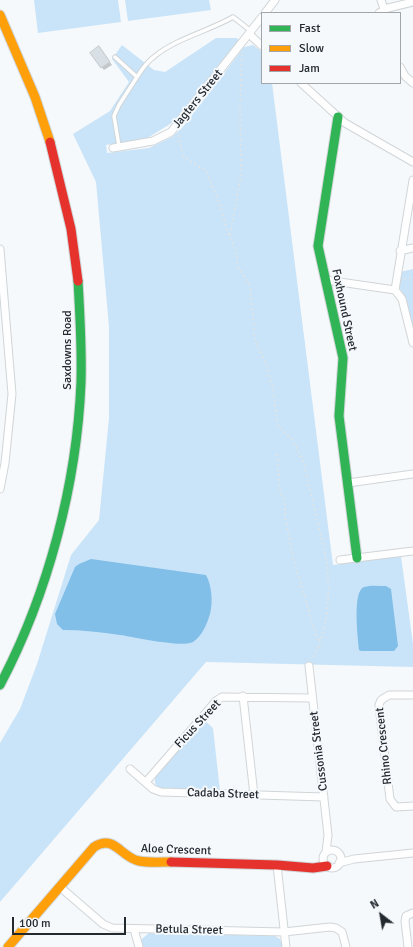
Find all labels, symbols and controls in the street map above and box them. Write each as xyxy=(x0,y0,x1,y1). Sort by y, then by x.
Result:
legend xyxy=(261,12,401,84)
text: Fast xyxy=(299,21,320,36)
text: Slow xyxy=(299,41,324,56)
text: Jam xyxy=(299,61,320,76)
street label: Jagters Street xyxy=(170,67,226,131)
street label: Foxhound Street xyxy=(328,268,360,352)
street label: Saxdowns Road xyxy=(61,310,75,390)
street label: Ficus Street xyxy=(172,697,224,751)
street label: Rhino Crescent xyxy=(373,707,395,785)
street label: Cussonia Street xyxy=(307,710,331,792)
street label: Cadaba Street xyxy=(187,786,259,802)
street label: Aloe Crescent xyxy=(140,842,212,858)
north arrow xyxy=(361,895,401,935)
text: N xyxy=(368,897,381,912)
scale bar xyxy=(14,909,128,935)
text: 100 m xyxy=(19,916,51,931)
street label: Betula Street xyxy=(155,922,223,938)

